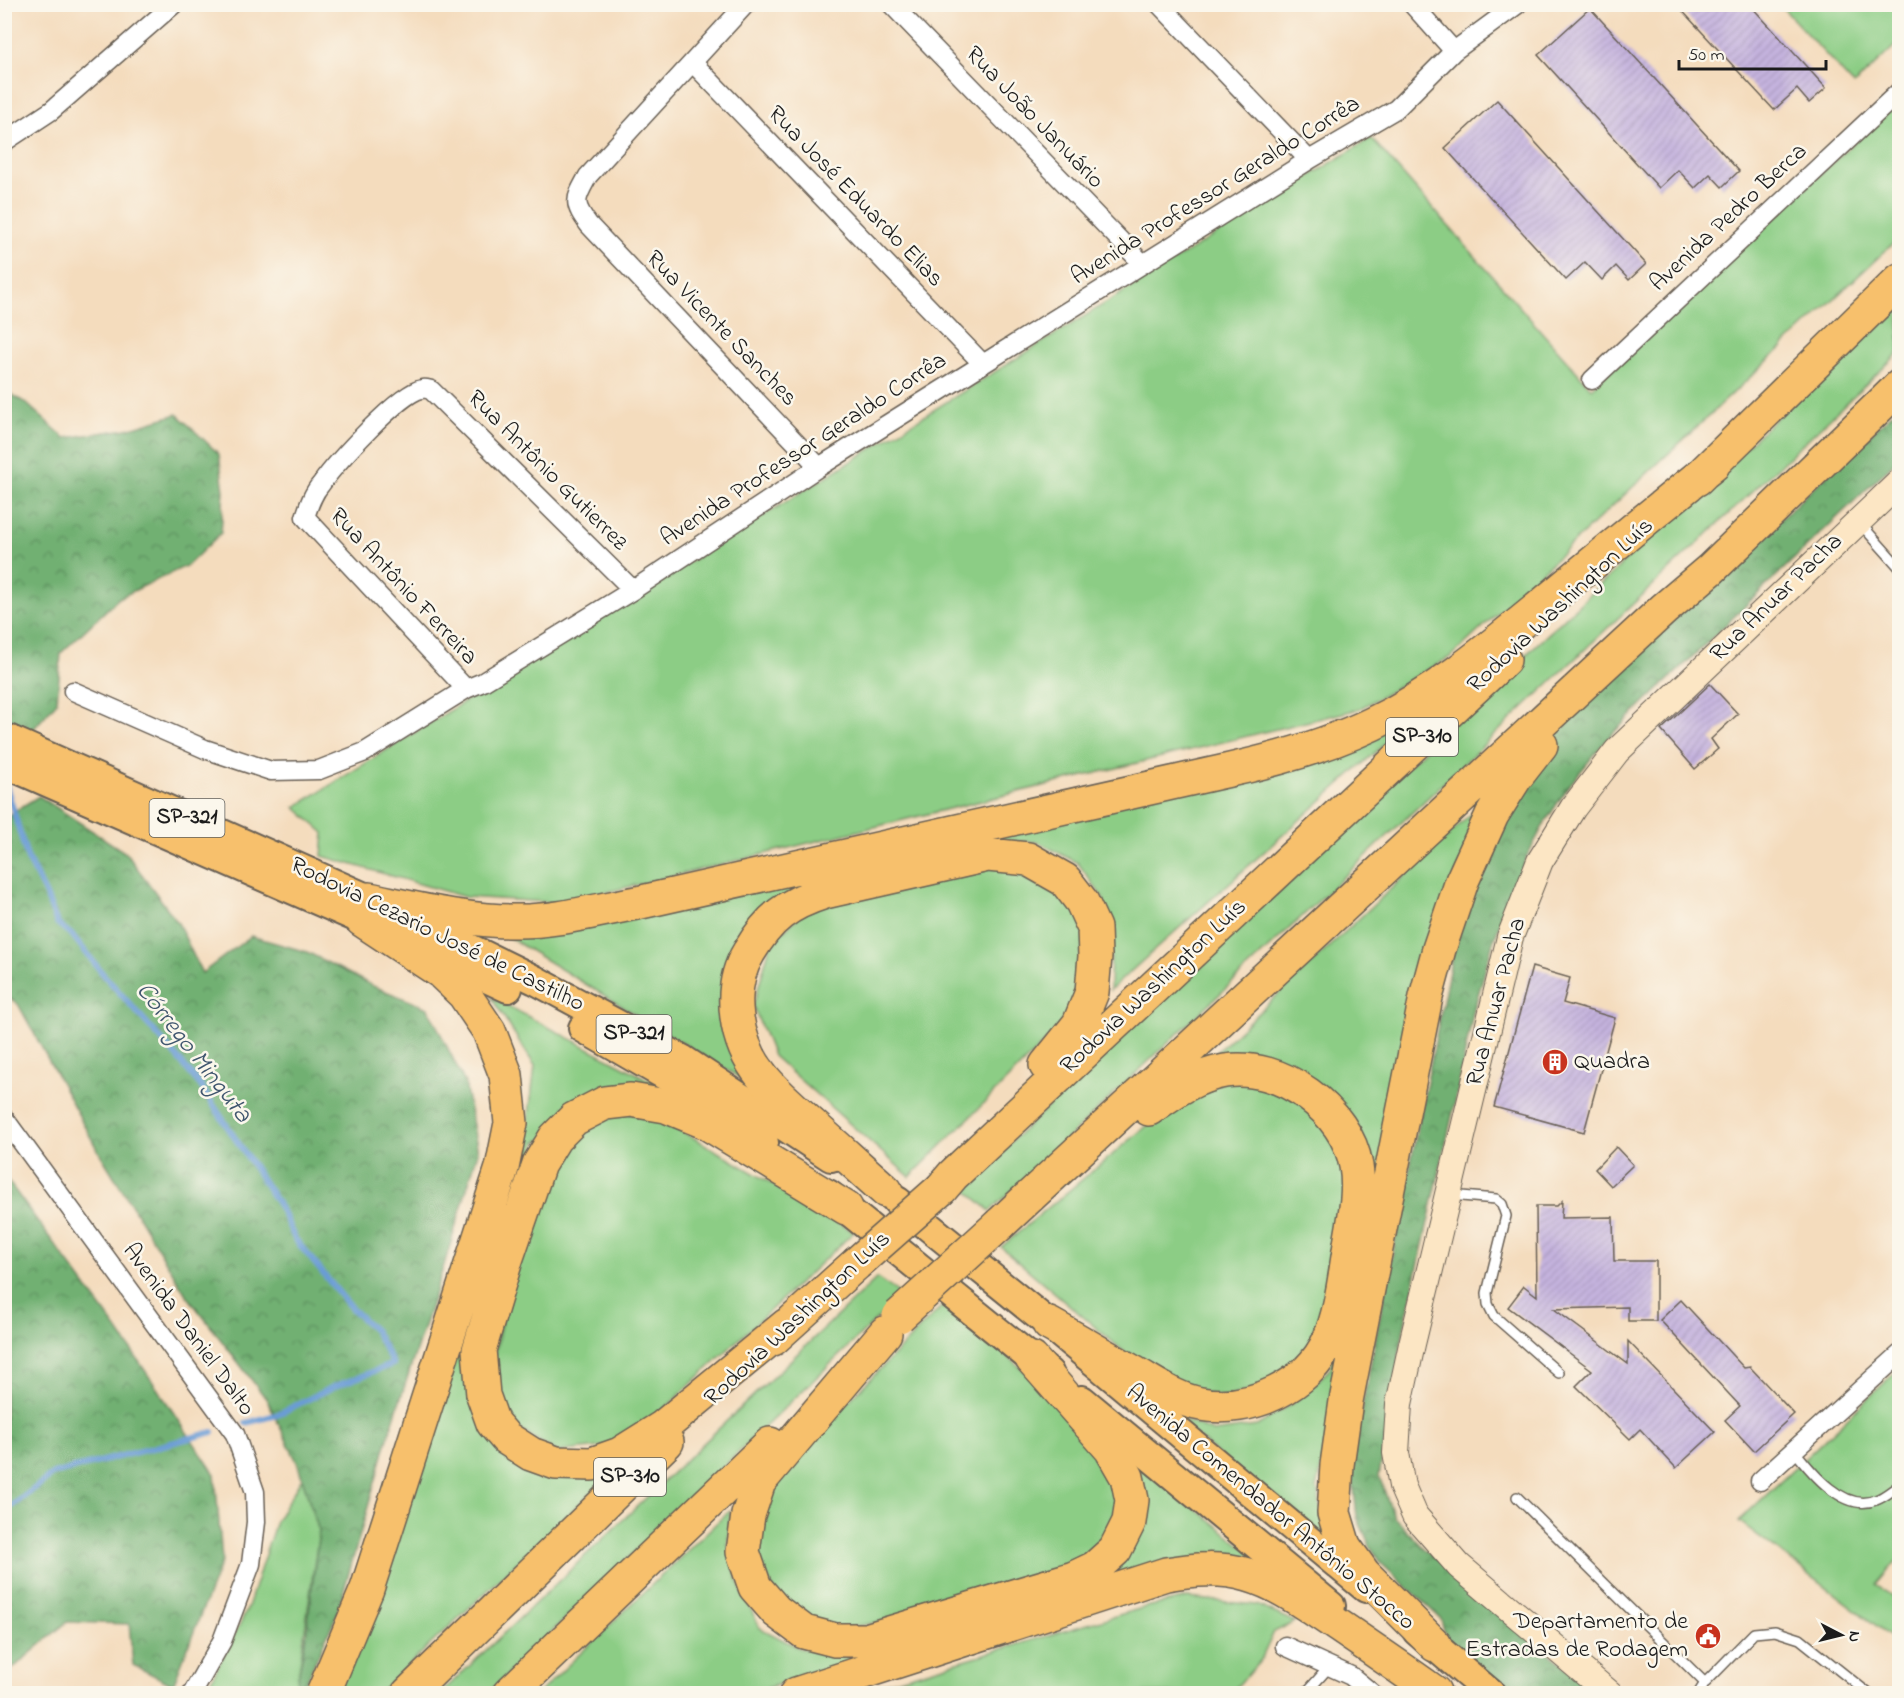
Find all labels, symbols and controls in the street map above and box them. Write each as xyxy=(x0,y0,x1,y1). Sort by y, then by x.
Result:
scale bar xyxy=(1679,33,1826,71)
street label: Rua João Januário xyxy=(956,38,1112,198)
text: 50 m xyxy=(1688,43,1725,69)
street label: Avenida Professor Geraldo Corrêa xyxy=(1065,87,1367,295)
street label: Rua José Eduardo Elias xyxy=(759,98,951,296)
street label: Avenida Pedro Berca xyxy=(1642,135,1816,301)
street label: Rua Vicente Sanches xyxy=(637,243,805,415)
street label: Avenida Professor Geraldo Corrêa xyxy=(654,344,954,556)
street label: Rua Antônio Gutierrez xyxy=(459,383,636,560)
street label: Rua Antônio Ferreira xyxy=(321,500,485,674)
street label: Rodovia Washington Luís xyxy=(1460,510,1662,702)
street label: Rua Anuar Pacha xyxy=(1703,525,1851,671)
road number: SP-310 xyxy=(1386,718,1458,756)
road number: SP-321 xyxy=(150,799,225,837)
street label: Rodovia Cezario José de Castilho xyxy=(284,848,590,1022)
street label: Rodovia Washington Luís xyxy=(1053,891,1255,1083)
street label: Rua Anuar Pacha xyxy=(1458,914,1536,1090)
water label: Córrego Minguta xyxy=(126,974,261,1132)
road number: SP-321 xyxy=(596,1015,672,1053)
place label: Quadra xyxy=(1574,1045,1650,1080)
building icon: Quadra xyxy=(1540,1047,1570,1077)
street label: Rodovia Washington Luís xyxy=(697,1223,899,1415)
street label: Avenida Daniel Dalto xyxy=(113,1236,263,1424)
street label: Avenida Comendador Antônio Stocco xyxy=(1118,1376,1422,1640)
road number: SP-310 xyxy=(594,1458,666,1496)
place label: Departamento de Estradas de Rodagem xyxy=(1465,1605,1688,1668)
north arrow xyxy=(1811,1605,1871,1665)
public building icon: Departamento de Estradas de Rodagem xyxy=(1693,1621,1723,1651)
text: N xyxy=(1841,1630,1866,1644)

